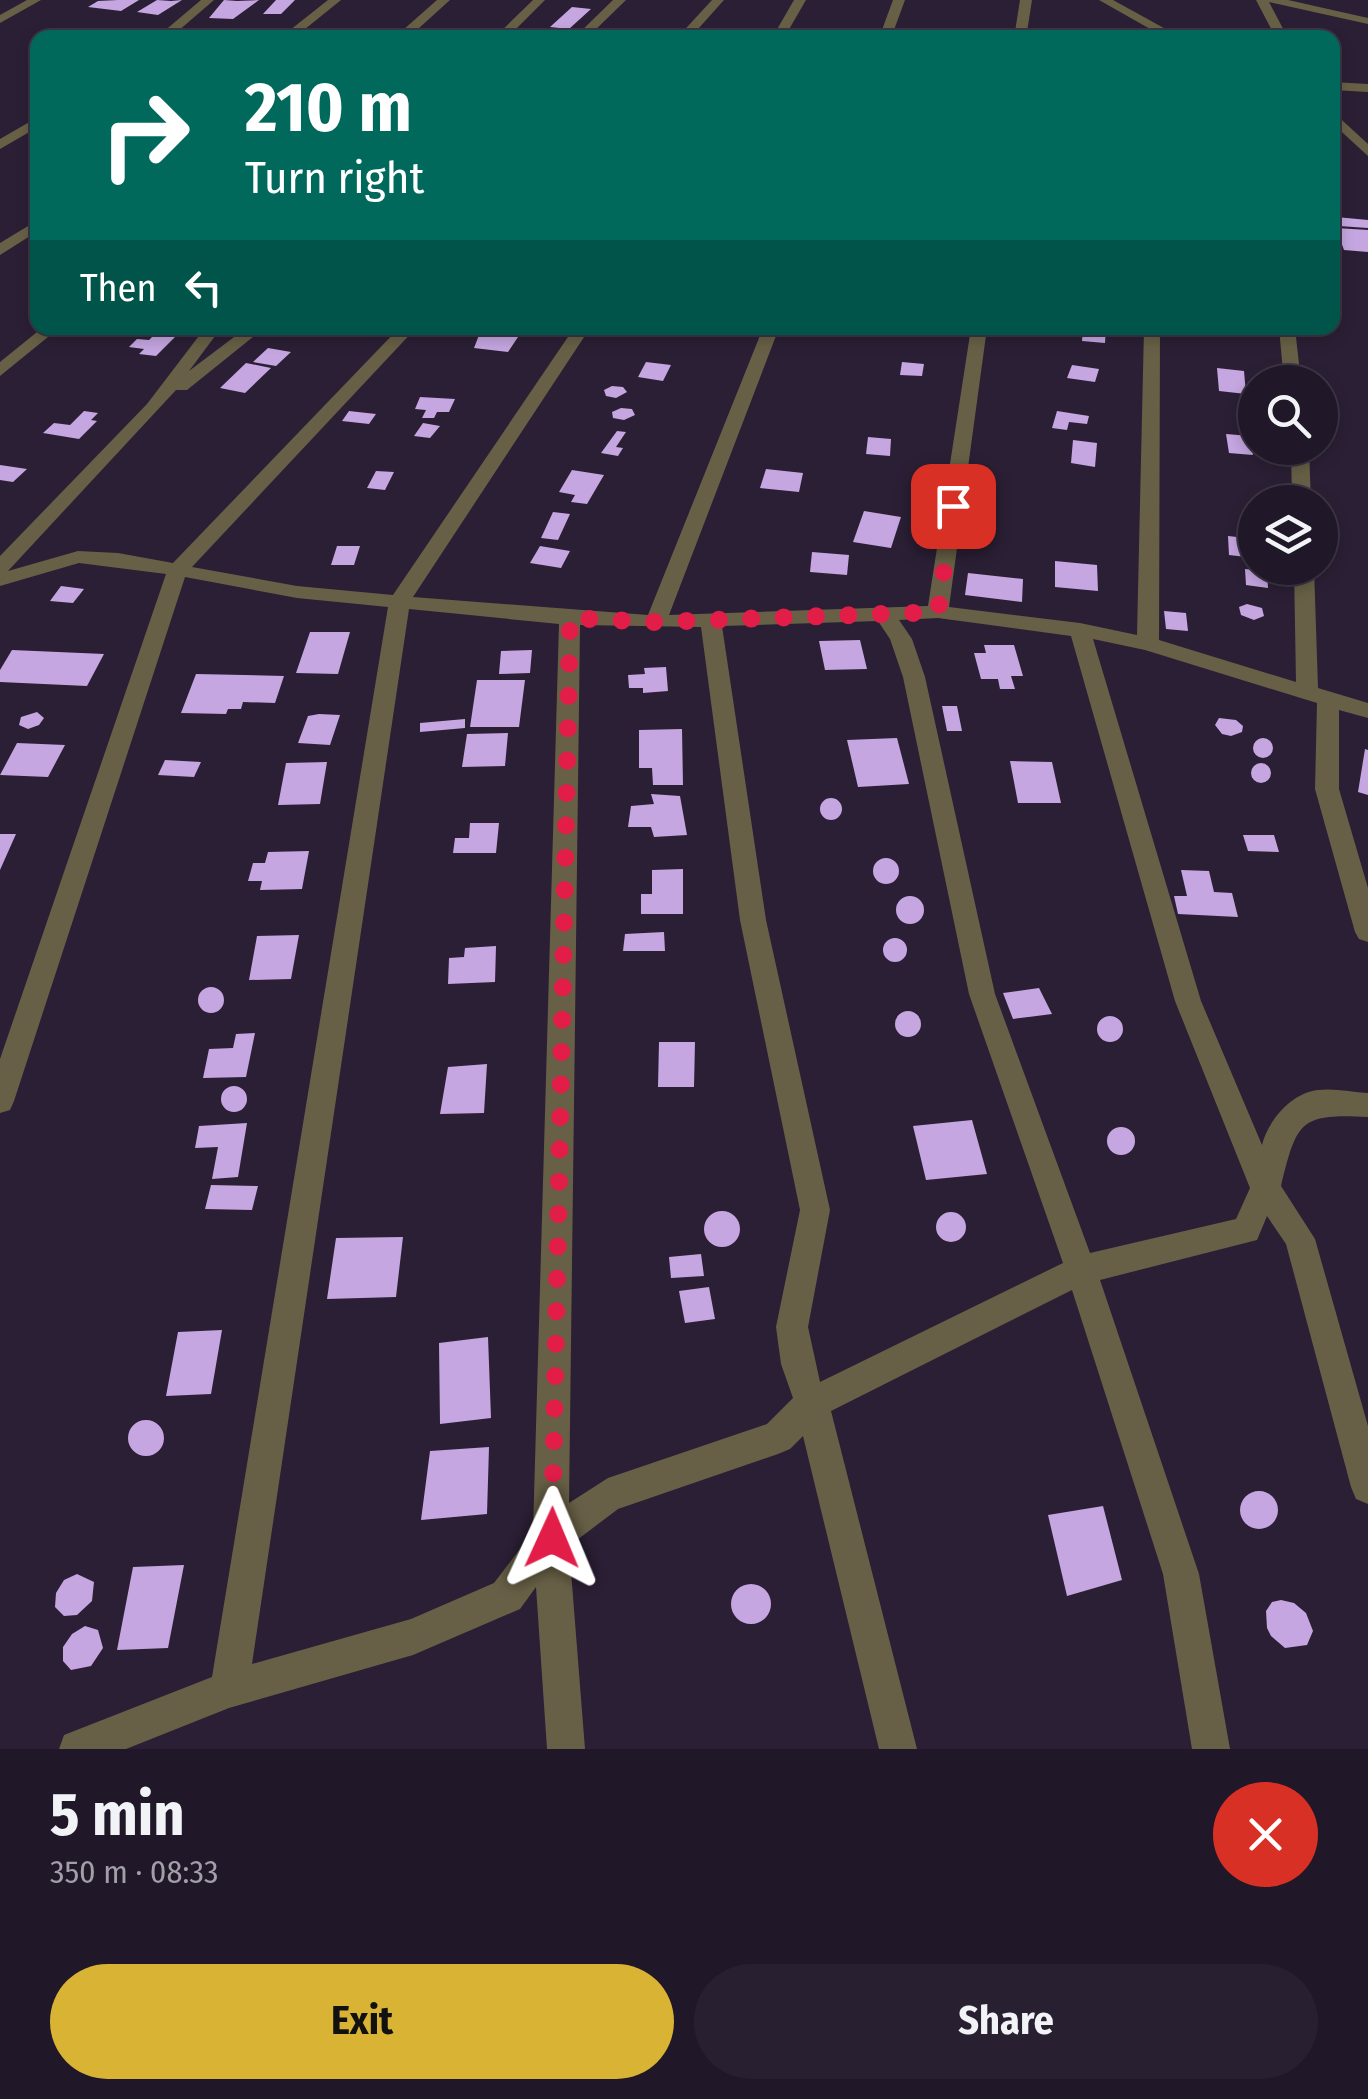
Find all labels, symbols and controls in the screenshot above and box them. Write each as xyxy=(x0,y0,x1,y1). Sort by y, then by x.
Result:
text: 210 m xyxy=(245,66,412,150)
icon: right xyxy=(80,70,210,200)
text: Turn right xyxy=(245,151,424,205)
icon: left xyxy=(176,260,231,315)
text: Then xyxy=(80,265,156,311)
map controls xyxy=(1238,365,1338,585)
button: search xyxy=(1238,365,1338,465)
pin xyxy=(911,464,996,549)
icon: arrive xyxy=(926,479,981,534)
button: layers xyxy=(1238,485,1338,585)
position arrow xyxy=(500,1486,604,1590)
text: 5 min xyxy=(50,1779,185,1851)
button: close xyxy=(1213,1782,1318,1887)
text: 350 m · 08:33 xyxy=(50,1853,218,1891)
button: Exit xyxy=(50,1964,674,2079)
button: Share xyxy=(694,1964,1318,2079)

